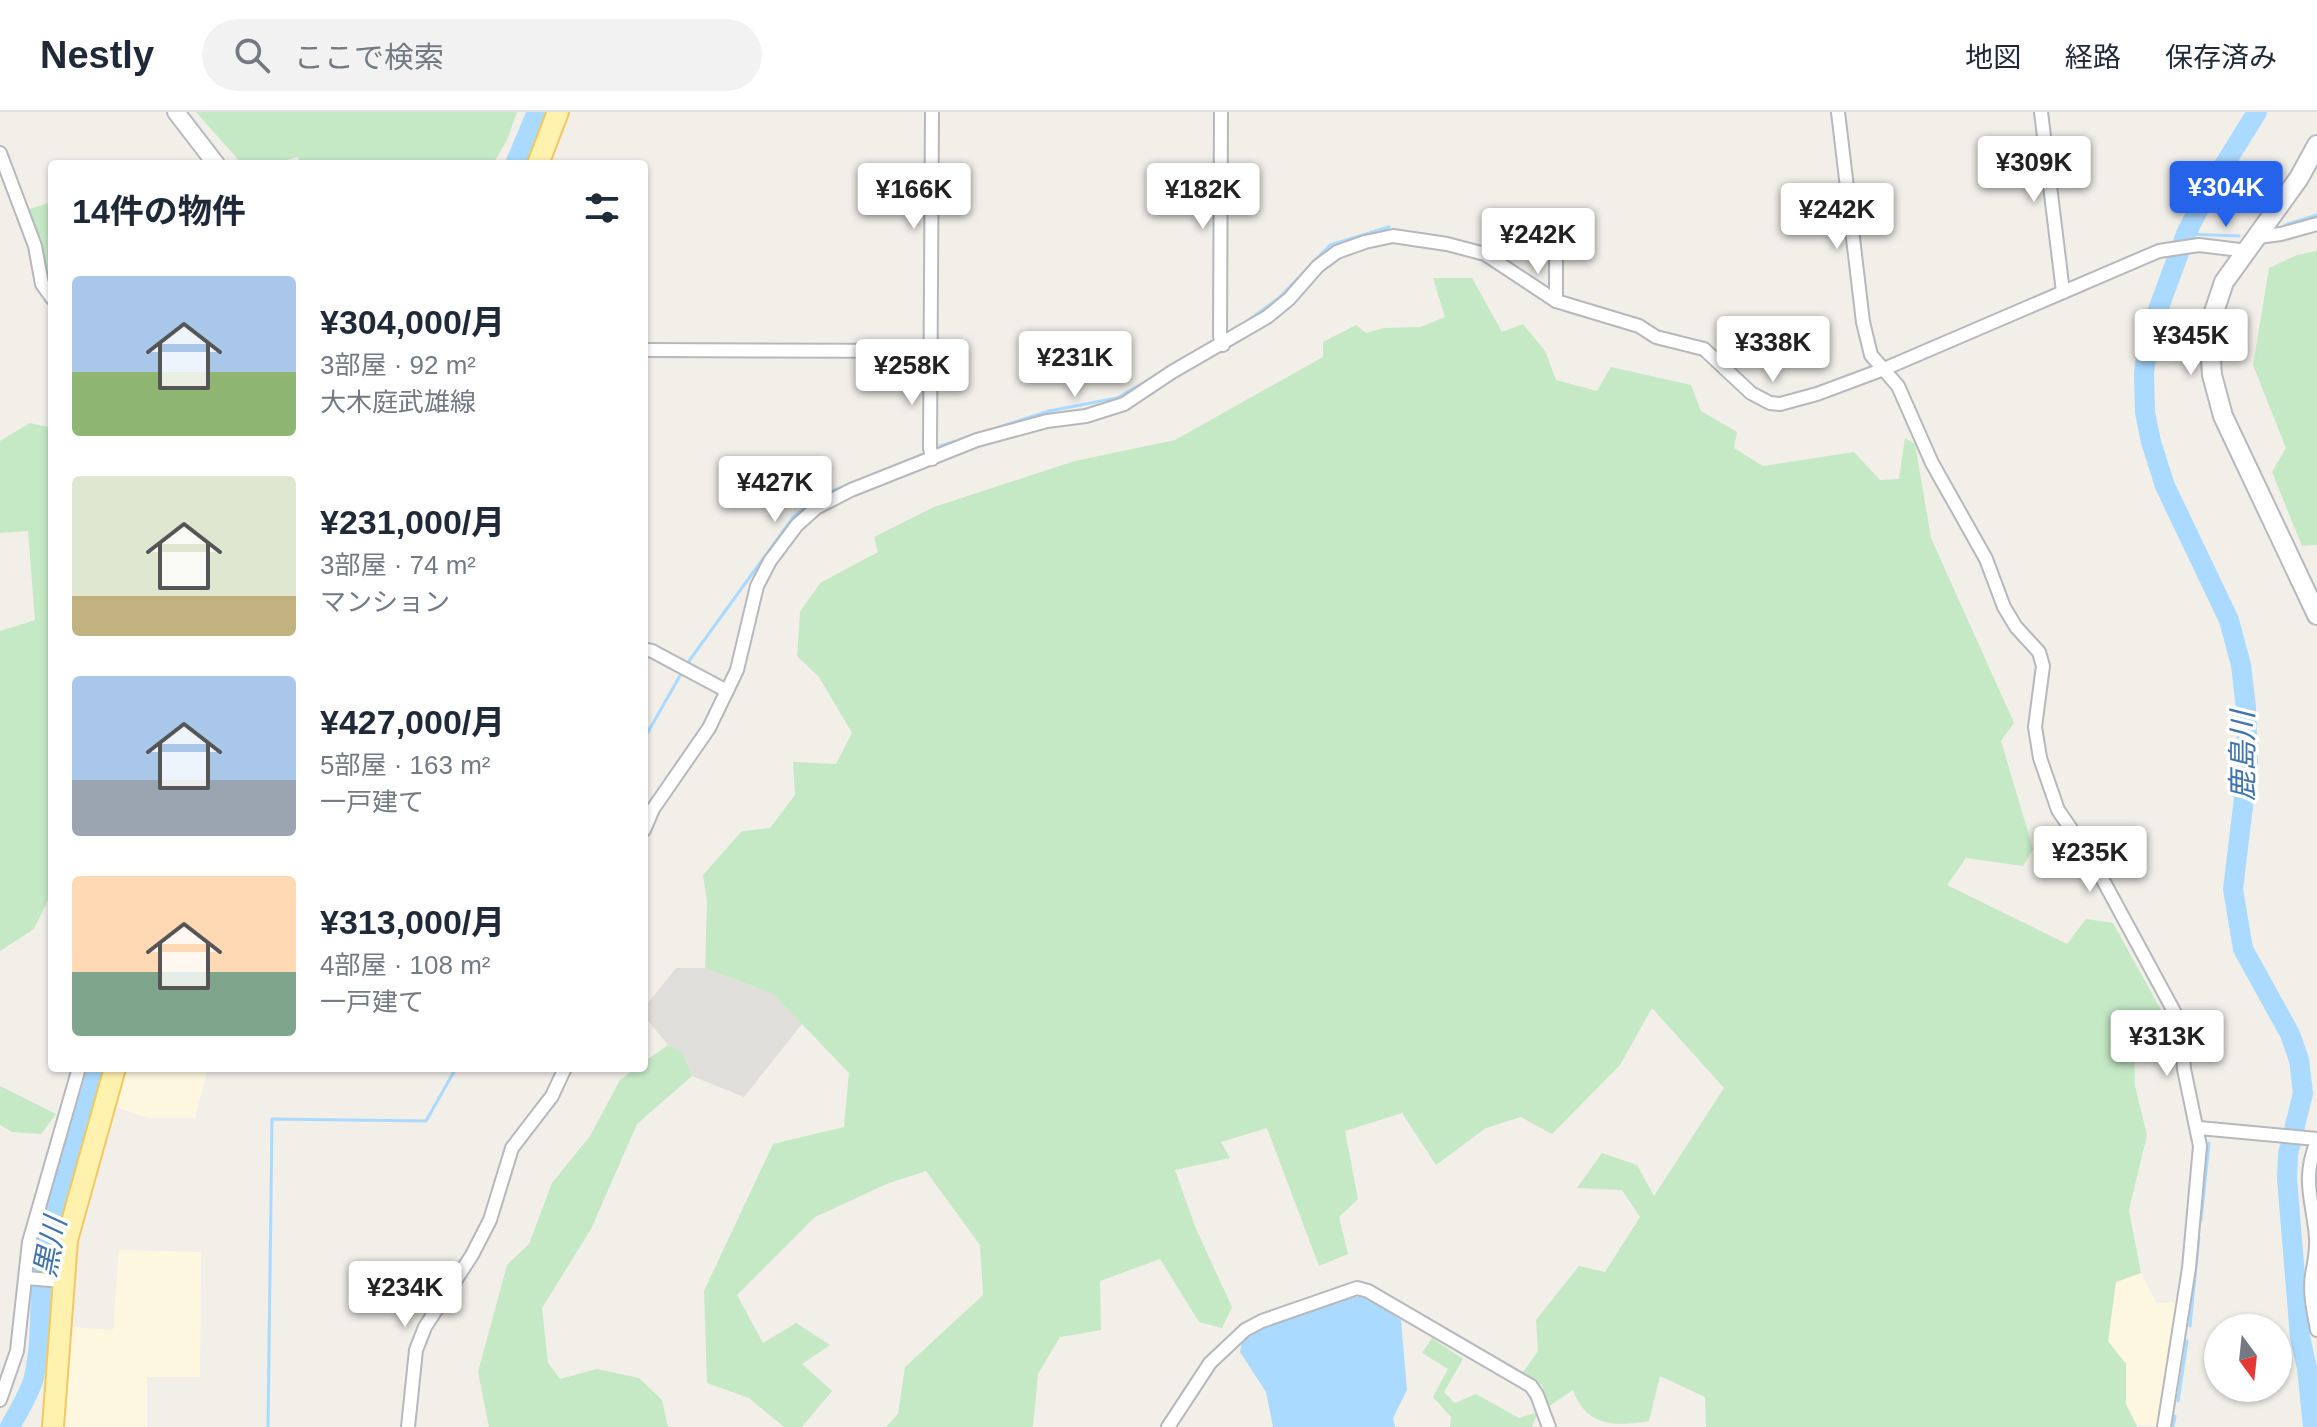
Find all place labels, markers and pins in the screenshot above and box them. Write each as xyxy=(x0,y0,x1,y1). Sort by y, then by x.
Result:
pin: ¥309K xyxy=(1978,136,2090,204)
pin: ¥304K xyxy=(2170,161,2282,229)
pin: ¥166K xyxy=(858,163,970,231)
pin: ¥182K xyxy=(1147,163,1259,231)
pin: ¥242K xyxy=(1781,183,1893,251)
pin: ¥242K xyxy=(1482,208,1594,276)
pin: ¥345K xyxy=(2135,309,2247,377)
pin: ¥338K xyxy=(1717,316,1829,384)
pin: ¥231K xyxy=(1019,331,1131,399)
pin: ¥258K xyxy=(856,339,968,407)
pin: ¥427K xyxy=(719,456,831,524)
pin: ¥235K xyxy=(2034,826,2146,894)
pin: ¥313K xyxy=(2111,1010,2223,1078)
pin: ¥234K xyxy=(349,1261,461,1329)

